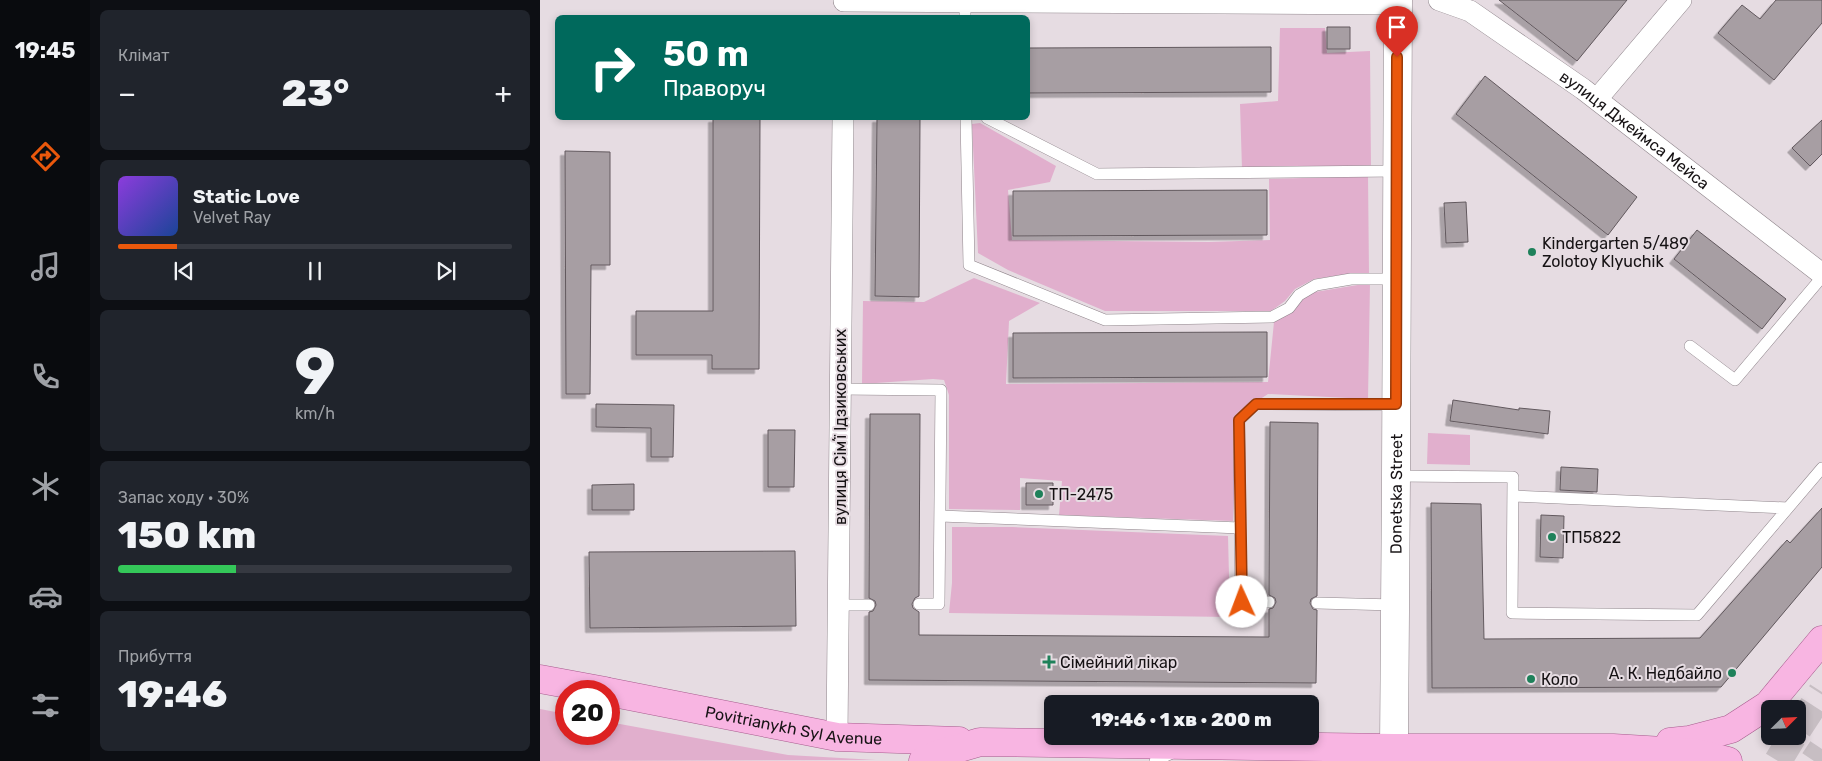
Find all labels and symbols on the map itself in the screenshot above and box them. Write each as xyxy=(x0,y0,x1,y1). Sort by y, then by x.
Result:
pin xyxy=(1376,6,1418,57)
street label: вулиця Джеймса Мейса xyxy=(1556,67,1713,193)
place label: Kindergarten 5/489 Zolotoy Klyuchik xyxy=(1542,234,1689,271)
marker: Kindergarten 5/489 Zolotoy Klyuchik xyxy=(1526,246,1538,258)
street label: вулиця Сімʼї Ідзиковських xyxy=(831,329,850,525)
street label: Donetska Street xyxy=(1386,434,1406,554)
place label: ТП-2475 xyxy=(1049,485,1113,504)
marker: ТП-2475 xyxy=(1033,488,1045,500)
place label: ТП5822 xyxy=(1562,528,1621,547)
marker: ТП5822 xyxy=(1546,531,1558,543)
position arrow xyxy=(1215,575,1267,627)
place label: Сімейний лікар xyxy=(1060,653,1177,672)
marker: Сімейний лікар xyxy=(1042,655,1056,669)
place label: А. К. Недбайло xyxy=(1609,664,1722,683)
marker: А. К. Недбайло xyxy=(1726,667,1738,679)
place label: Коло xyxy=(1541,670,1578,689)
marker: Коло xyxy=(1525,673,1537,685)
speed limit sign: 20 xyxy=(555,680,620,745)
north arrow xyxy=(1761,700,1806,745)
street label: Povitrianykh Syl Avenue xyxy=(704,702,883,748)

